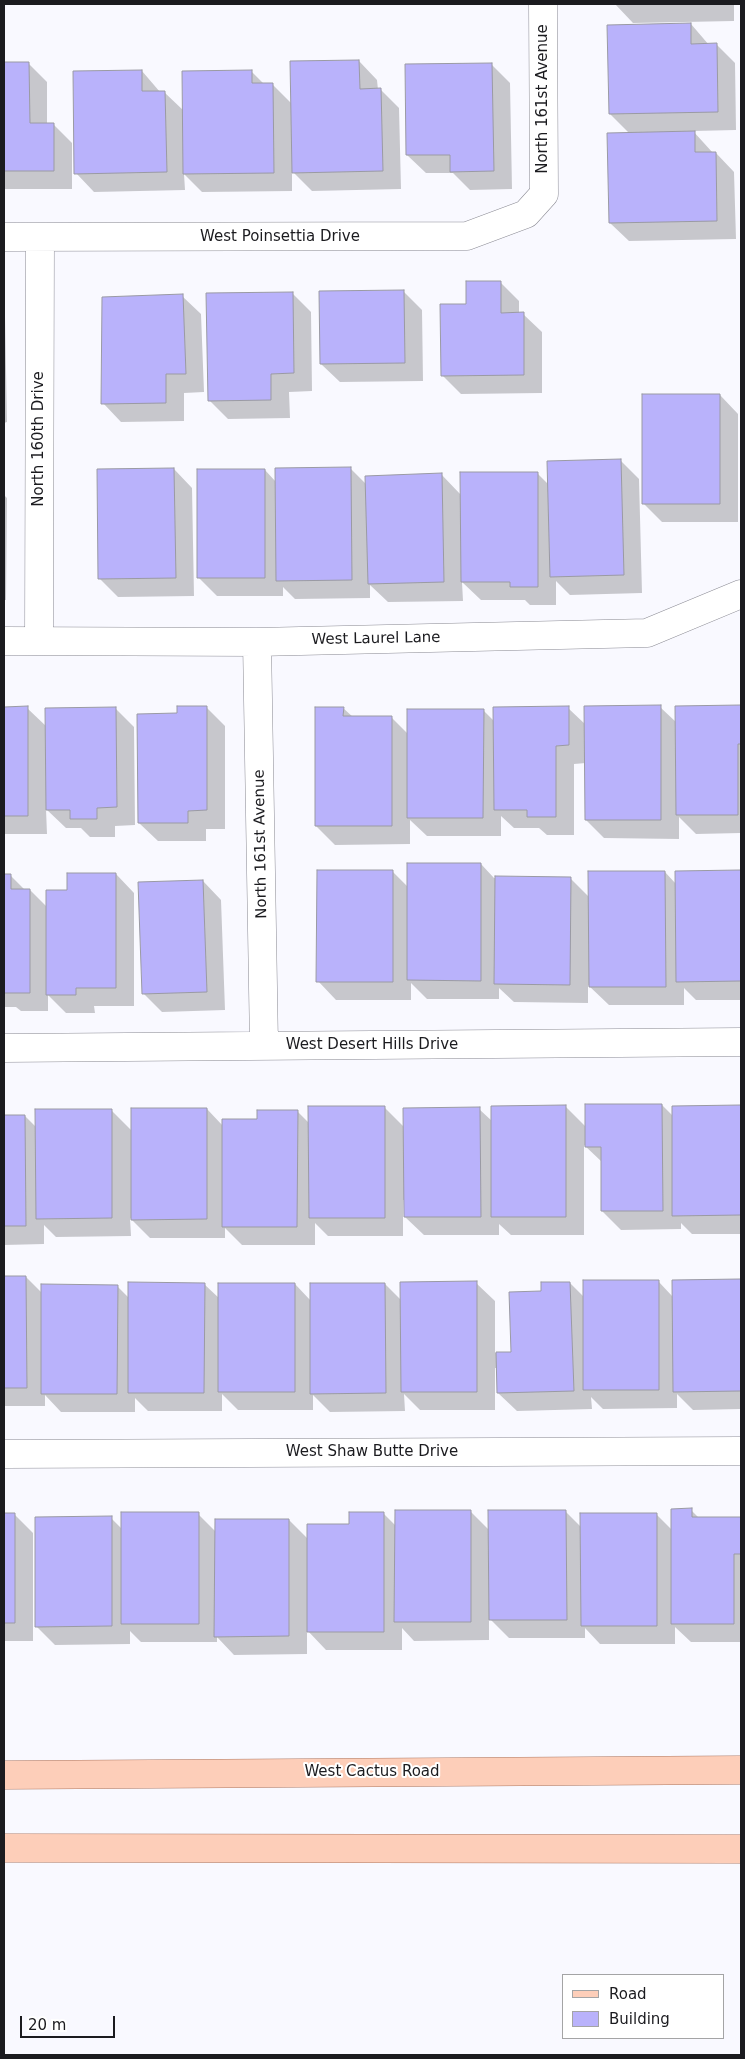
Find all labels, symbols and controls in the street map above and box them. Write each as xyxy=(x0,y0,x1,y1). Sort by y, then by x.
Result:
street label: North 161st Avenue xyxy=(534,24,552,174)
street label: West Poinsettia Drive xyxy=(200,228,360,246)
street label: North 160th Drive xyxy=(30,371,48,507)
street label: West Laurel Lane xyxy=(311,629,441,649)
street label: North 161st Avenue xyxy=(251,769,271,919)
street label: West Desert Hills Drive xyxy=(286,1036,458,1054)
street label: West Shaw Butte Drive xyxy=(286,1443,458,1461)
street label: West Cactus Road xyxy=(304,1763,440,1781)
legend xyxy=(562,1974,725,2039)
text: Road xyxy=(609,1985,647,2003)
scale bar xyxy=(22,2006,118,2038)
text: Building xyxy=(609,2010,670,2028)
text: 20 m xyxy=(28,2016,66,2034)

